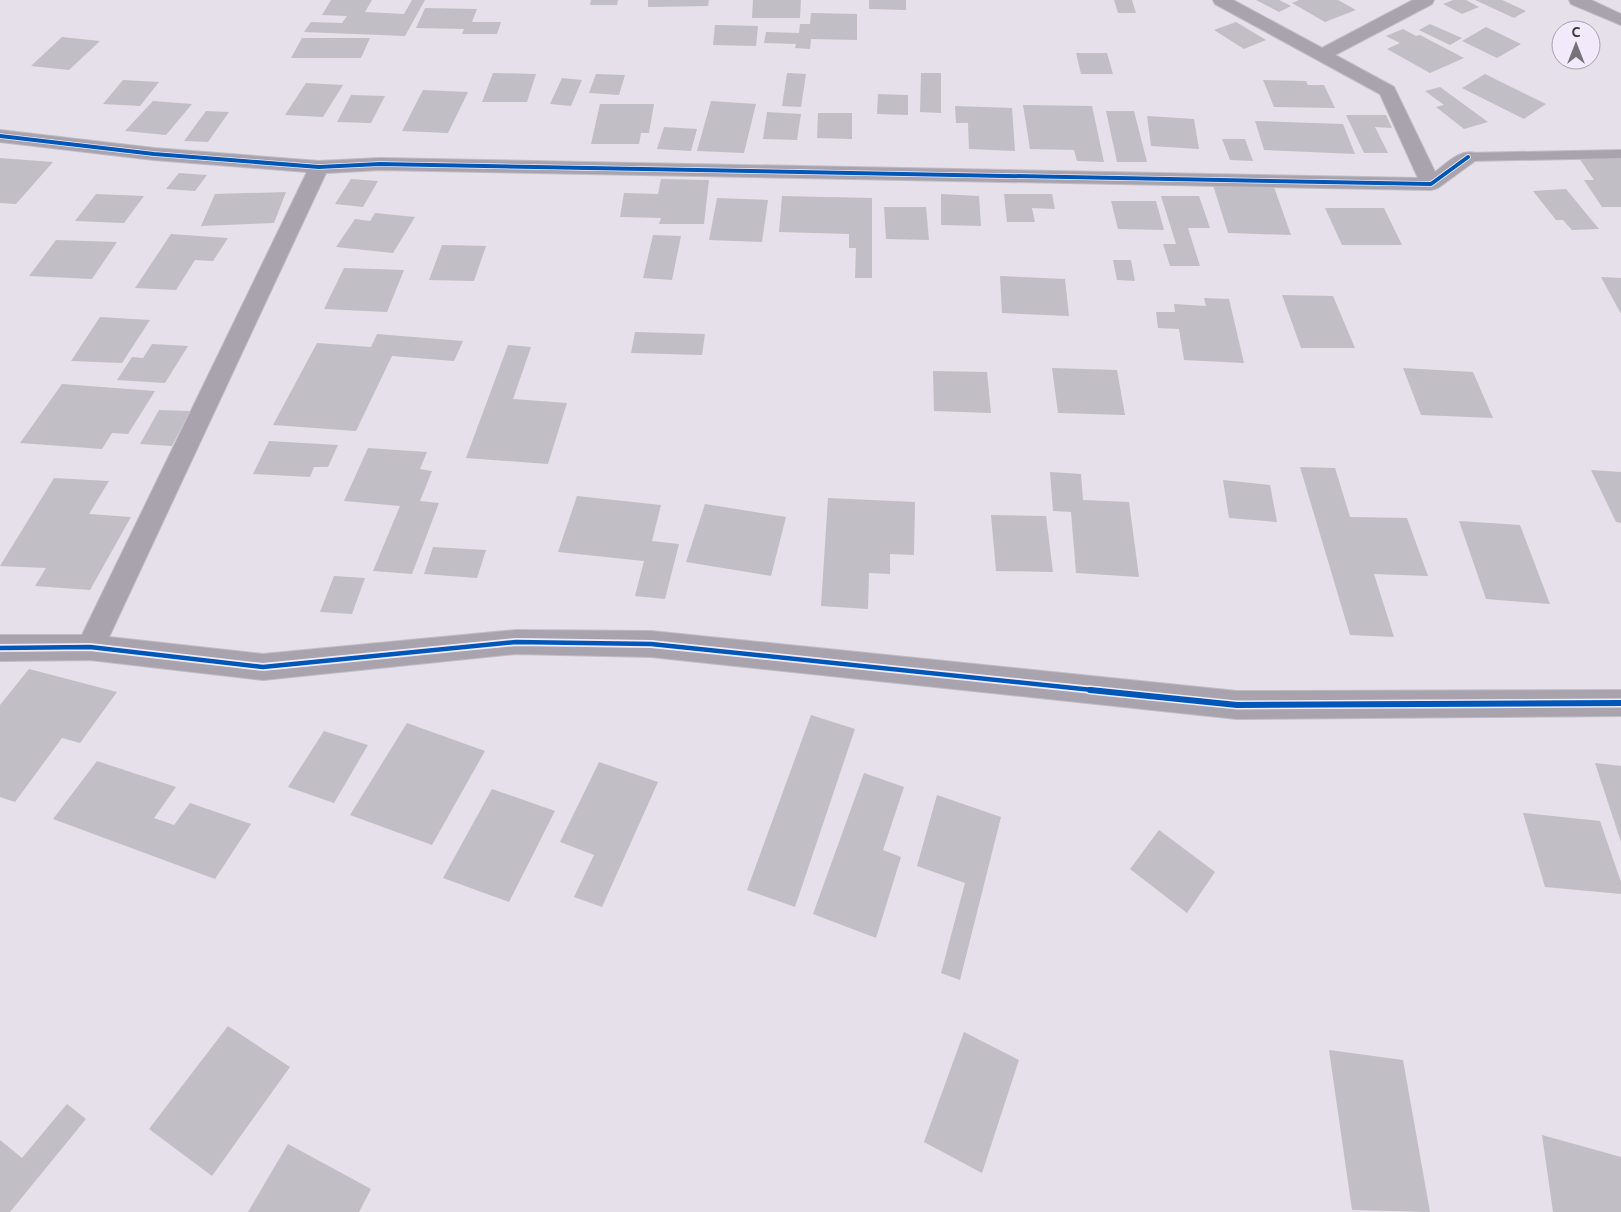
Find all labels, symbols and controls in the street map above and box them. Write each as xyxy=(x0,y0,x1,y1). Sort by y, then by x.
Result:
north arrow xyxy=(1551,20,1601,70)
text: С xyxy=(1572,24,1581,40)

